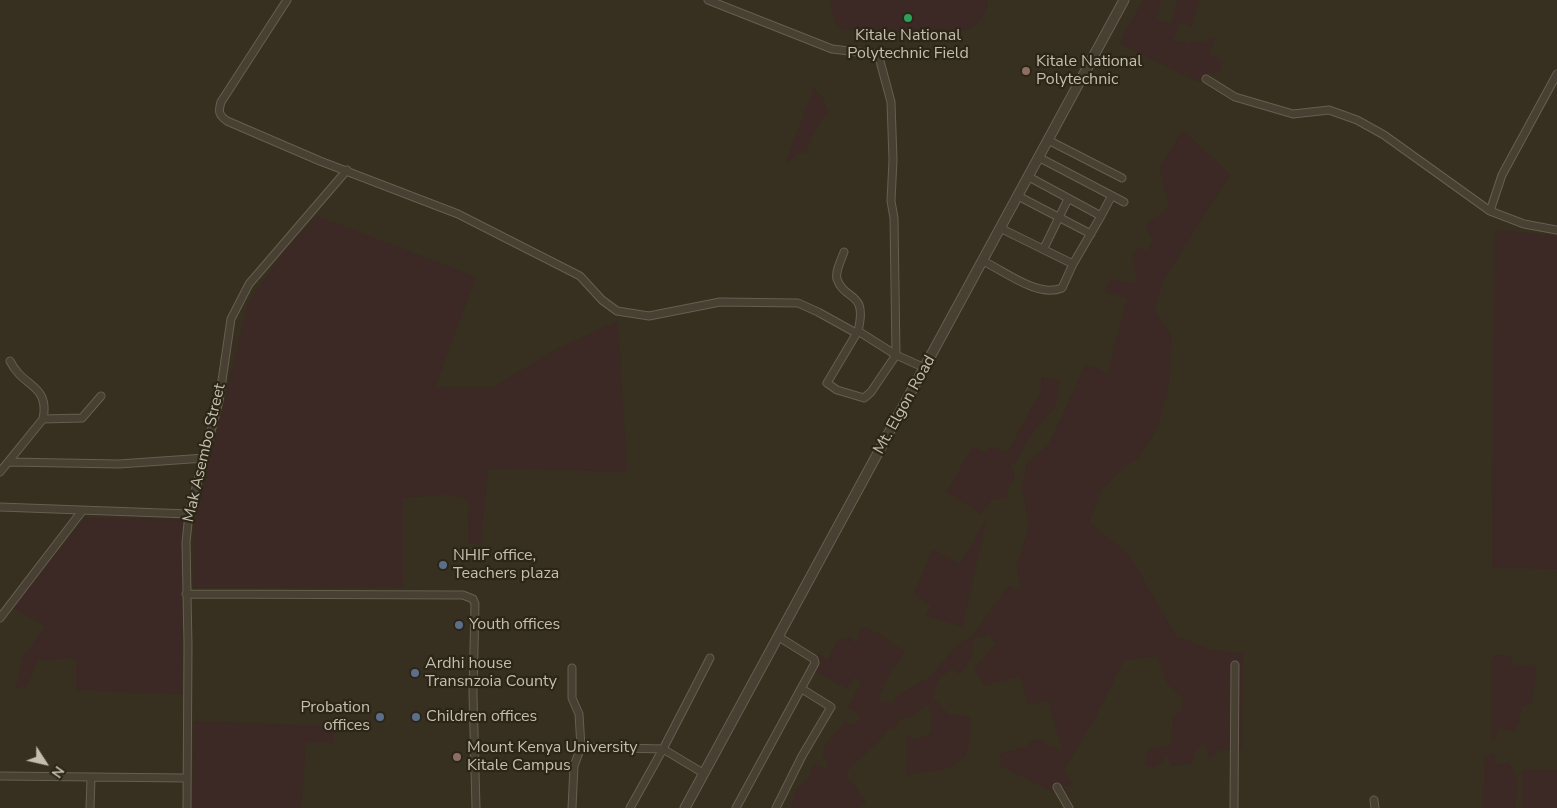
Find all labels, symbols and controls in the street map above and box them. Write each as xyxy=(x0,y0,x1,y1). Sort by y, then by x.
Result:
marker: Kitale National Polytechnic Field xyxy=(902,12,914,24)
place label: Kitale National Polytechnic Field xyxy=(847,26,969,64)
place label: Kitale National Polytechnic xyxy=(1036,52,1142,90)
marker: Kitale National Polytechnic xyxy=(1020,65,1032,77)
street label: Mt. Elgon Road xyxy=(870,352,940,458)
street label: Mak Asembo Street xyxy=(180,382,230,524)
place label: NHIF office, Teachers plaza xyxy=(453,546,559,584)
marker: NHIF office, Teachers plaza xyxy=(437,559,449,571)
place label: Youth offices xyxy=(469,615,560,635)
marker: Youth offices xyxy=(453,619,465,631)
place label: Ardhi house Transnzoia County xyxy=(425,654,557,692)
marker: Ardhi house Transnzoia County xyxy=(409,667,421,679)
place label: Probation offices xyxy=(300,698,370,736)
place label: Children offices xyxy=(426,707,537,727)
marker: Probation offices xyxy=(374,711,386,723)
marker: Children offices xyxy=(410,711,422,723)
north arrow xyxy=(20,738,70,788)
place label: Mount Kenya University Kitale Campus xyxy=(467,738,637,776)
marker: Mount Kenya University Kitale Campus xyxy=(451,751,463,763)
text: N xyxy=(47,762,68,782)

